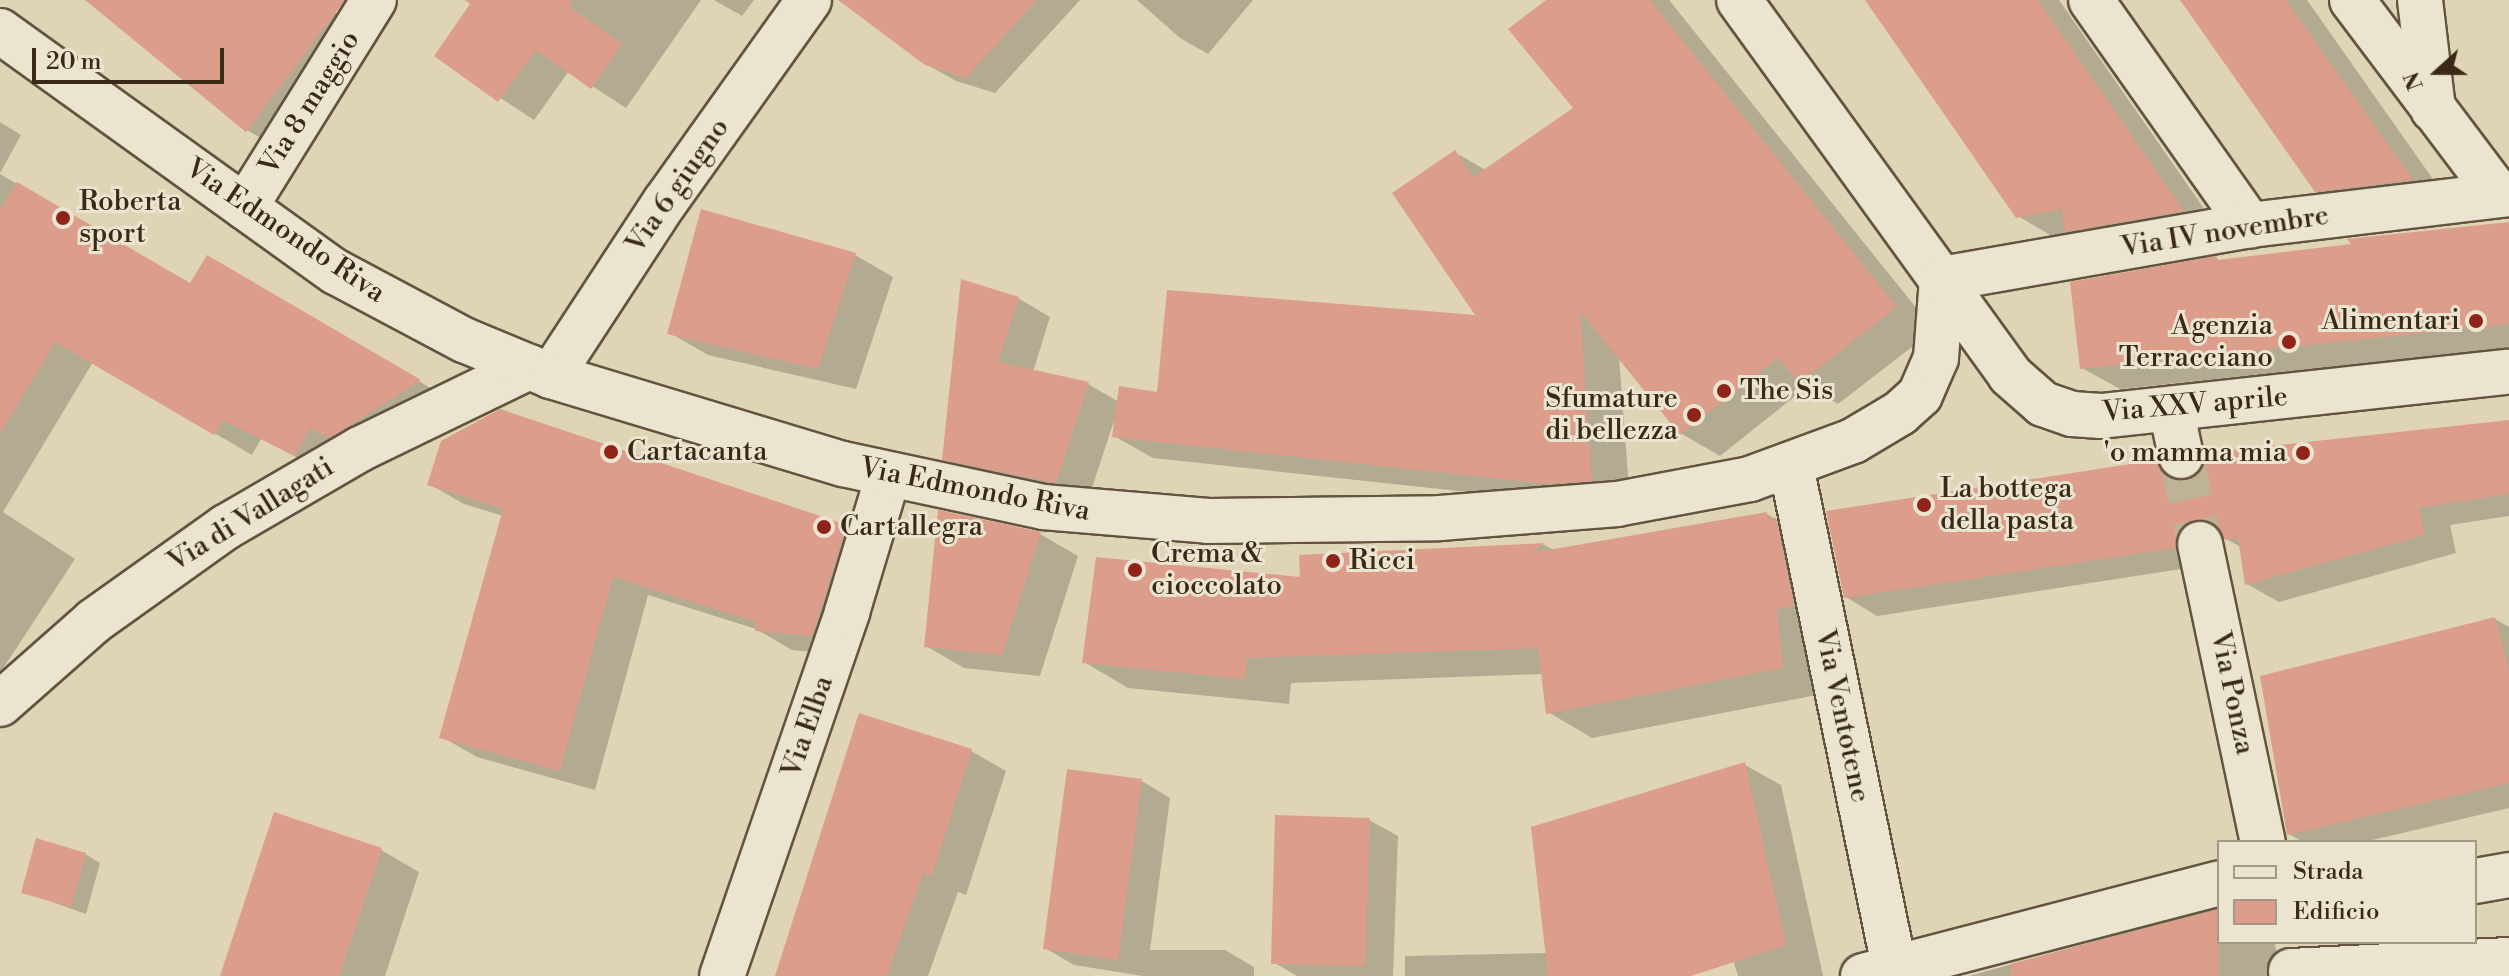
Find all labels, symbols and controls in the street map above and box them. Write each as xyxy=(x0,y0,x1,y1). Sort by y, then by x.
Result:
street label: Via 8 maggio xyxy=(253,25,367,181)
scale bar xyxy=(36,32,228,82)
north arrow xyxy=(2397,32,2477,112)
text: 20 m xyxy=(46,47,102,77)
text: N xyxy=(2398,68,2430,94)
street label: Via 6 giugno xyxy=(619,112,737,260)
street label: Via Edmondo Riva xyxy=(179,152,391,310)
place label: Roberta sport xyxy=(79,185,181,251)
street label: Via IV novembre xyxy=(2119,199,2331,265)
marker: Roberta sport xyxy=(54,209,72,227)
place label: Alimentari xyxy=(2321,304,2460,338)
place label: Agenzia Terracciano xyxy=(2119,309,2273,375)
marker: Alimentari xyxy=(2467,312,2485,330)
marker: Agenzia Terracciano xyxy=(2280,333,2298,351)
place label: The Sis xyxy=(1740,374,1833,408)
street label: Via XXV aprile xyxy=(2101,380,2289,430)
place label: Sfumature di bellezza xyxy=(1545,382,1678,448)
marker: The Sis xyxy=(1715,382,1733,400)
marker: Sfumature di bellezza xyxy=(1685,406,1703,424)
place label: Cartacanta xyxy=(627,435,767,469)
place label: 'o mamma mia xyxy=(2104,436,2287,470)
marker: Cartacanta xyxy=(602,443,620,461)
marker: 'o mamma mia xyxy=(2294,444,2312,462)
street label: Via di Vallagati xyxy=(162,451,340,579)
street label: Via Edmondo Riva xyxy=(857,451,1093,529)
place label: La bottega della pasta xyxy=(1940,472,2074,538)
marker: La bottega della pasta xyxy=(1915,496,1933,514)
place label: Cartallegra xyxy=(840,510,983,544)
marker: Cartallegra xyxy=(815,518,833,536)
place label: Crema & cioccolato xyxy=(1151,537,1282,603)
place label: Ricci xyxy=(1349,544,1415,578)
marker: Ricci xyxy=(1324,552,1342,570)
marker: Crema & cioccolato xyxy=(1126,561,1144,579)
street label: Via Ventotene xyxy=(1807,627,1877,805)
street label: Via Ponza xyxy=(2203,628,2261,758)
street label: Via Elba xyxy=(775,672,841,782)
legend xyxy=(2217,840,2477,944)
text: Strada xyxy=(2293,857,2363,887)
text: Edificio xyxy=(2293,897,2379,927)

